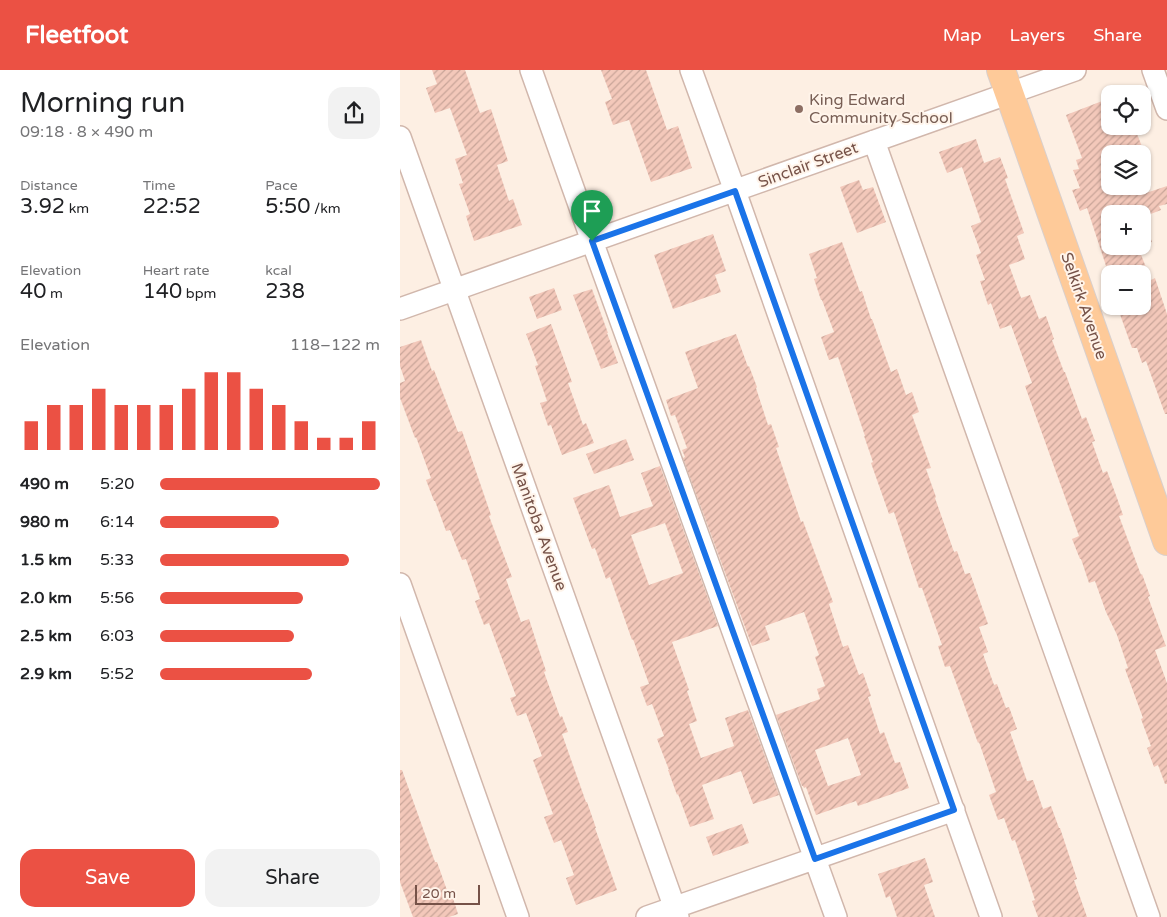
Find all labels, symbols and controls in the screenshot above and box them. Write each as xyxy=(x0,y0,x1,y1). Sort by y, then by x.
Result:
text: Fleetfoot xyxy=(25,21,128,50)
text: Map xyxy=(943,24,982,46)
text: Layers xyxy=(1010,24,1065,46)
text: Share xyxy=(1093,24,1142,46)
map controls xyxy=(1101,85,1151,315)
button: locate xyxy=(1101,85,1151,135)
text: Morning run xyxy=(20,86,185,120)
button: share xyxy=(328,87,380,139)
place label: King Edward Community School xyxy=(809,90,953,128)
marker: King Edward Community School xyxy=(793,103,805,115)
text: 09:18 · 8 × 490 m xyxy=(20,122,153,142)
street label: Sinclair Street xyxy=(755,138,861,192)
button: layers xyxy=(1101,145,1151,195)
text: Distance xyxy=(20,177,78,194)
text: Time xyxy=(143,177,175,194)
text: Pace xyxy=(265,177,298,194)
pin xyxy=(571,190,613,241)
text: 3.92 xyxy=(20,194,65,219)
text: 22:52 xyxy=(143,194,201,219)
text: 5:50 xyxy=(265,194,310,219)
icon: arrive xyxy=(578,197,606,225)
text: km xyxy=(65,200,89,217)
text: /km xyxy=(310,200,341,217)
button: + xyxy=(1101,205,1151,255)
street label: Selkirk Avenue xyxy=(1056,250,1112,362)
text: Elevation xyxy=(20,262,81,279)
text: Heart rate xyxy=(143,262,209,279)
text: kcal xyxy=(265,262,292,279)
button: − xyxy=(1101,265,1151,315)
text: 40 xyxy=(20,279,46,304)
text: 140 xyxy=(143,279,182,304)
text: 238 xyxy=(265,279,305,304)
text: m xyxy=(46,285,63,302)
text: bpm xyxy=(182,285,216,302)
text: Elevation xyxy=(20,335,90,355)
text: 118–122 m xyxy=(290,335,380,355)
street label: Manitoba Avenue xyxy=(507,460,571,594)
text: 490 m xyxy=(20,474,69,494)
text: 5:20 xyxy=(100,474,134,494)
text: 980 m xyxy=(20,512,69,532)
text: 6:14 xyxy=(100,512,134,532)
text: 1.5 km xyxy=(20,550,72,570)
text: 5:33 xyxy=(100,550,134,570)
text: 2.0 km xyxy=(20,588,72,608)
text: 5:56 xyxy=(100,588,134,608)
text: 2.5 km xyxy=(20,626,72,646)
text: 6:03 xyxy=(100,626,134,646)
text: 2.9 km xyxy=(20,664,72,684)
text: 5:52 xyxy=(100,664,134,684)
button: Save xyxy=(20,849,195,907)
button: Share xyxy=(205,849,380,907)
scale bar xyxy=(415,882,480,905)
text: 20 m xyxy=(422,885,456,902)

